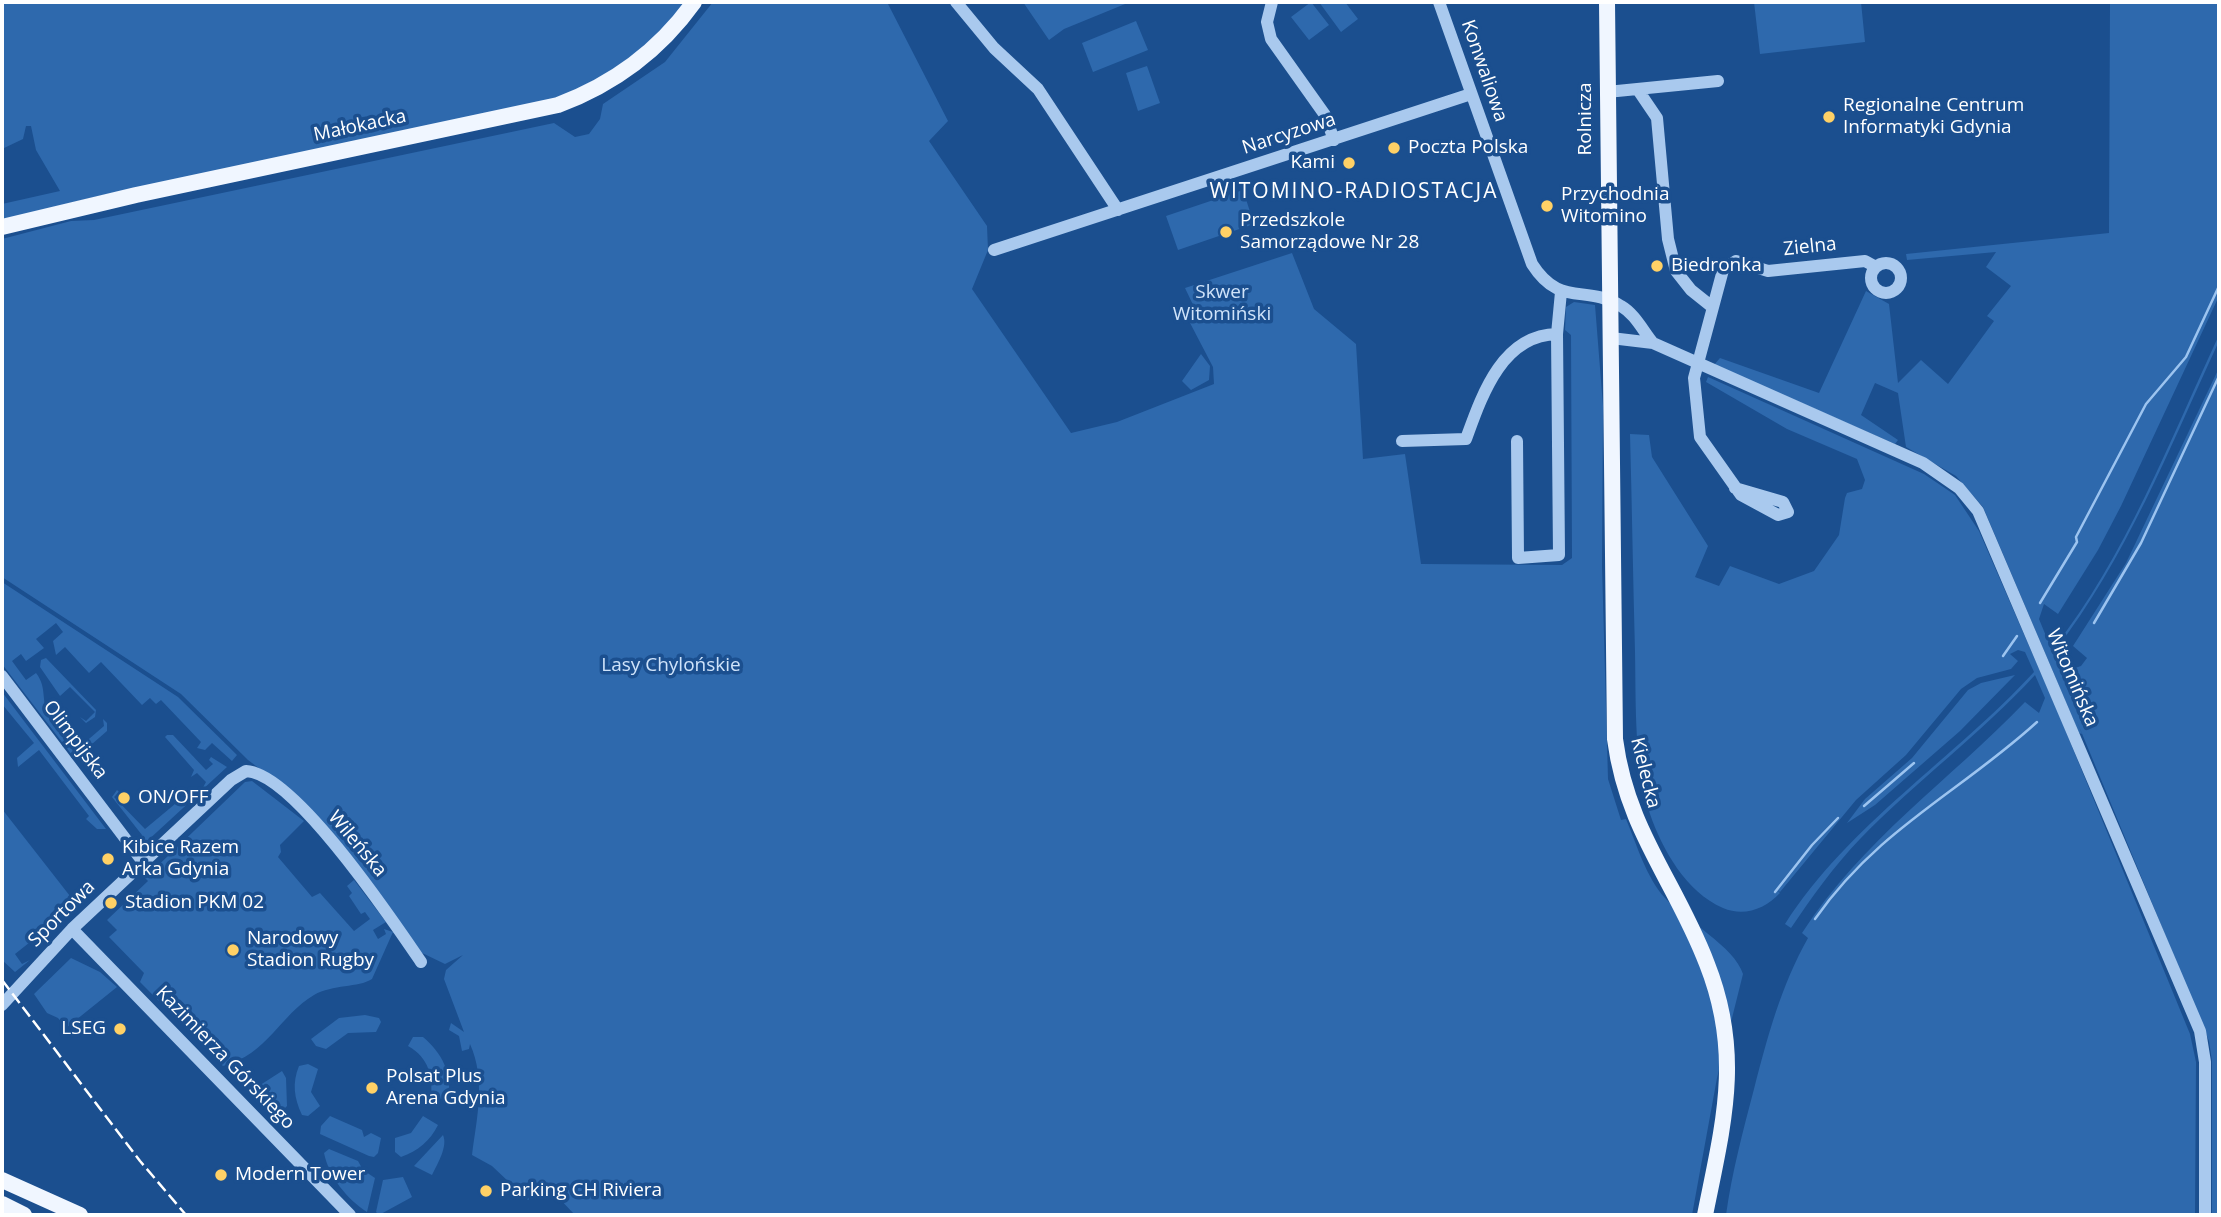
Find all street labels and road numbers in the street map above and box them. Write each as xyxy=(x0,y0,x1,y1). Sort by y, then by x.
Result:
street label: Konwaliowa xyxy=(1456,17,1512,125)
street label: Rolnicza xyxy=(1575,83,1597,155)
street label: Małokacka xyxy=(312,105,408,147)
street label: Narcyzowa xyxy=(1239,108,1339,160)
street label: Zielna xyxy=(1782,233,1838,261)
street label: Witomińska xyxy=(2041,626,2103,730)
street label: Olimpijska xyxy=(38,696,112,784)
street label: Kielecka xyxy=(1625,735,1665,811)
street label: Wileńska xyxy=(323,806,391,882)
street label: Sportowa xyxy=(24,876,100,952)
street label: Kazimierza Górskiego xyxy=(151,982,299,1134)

